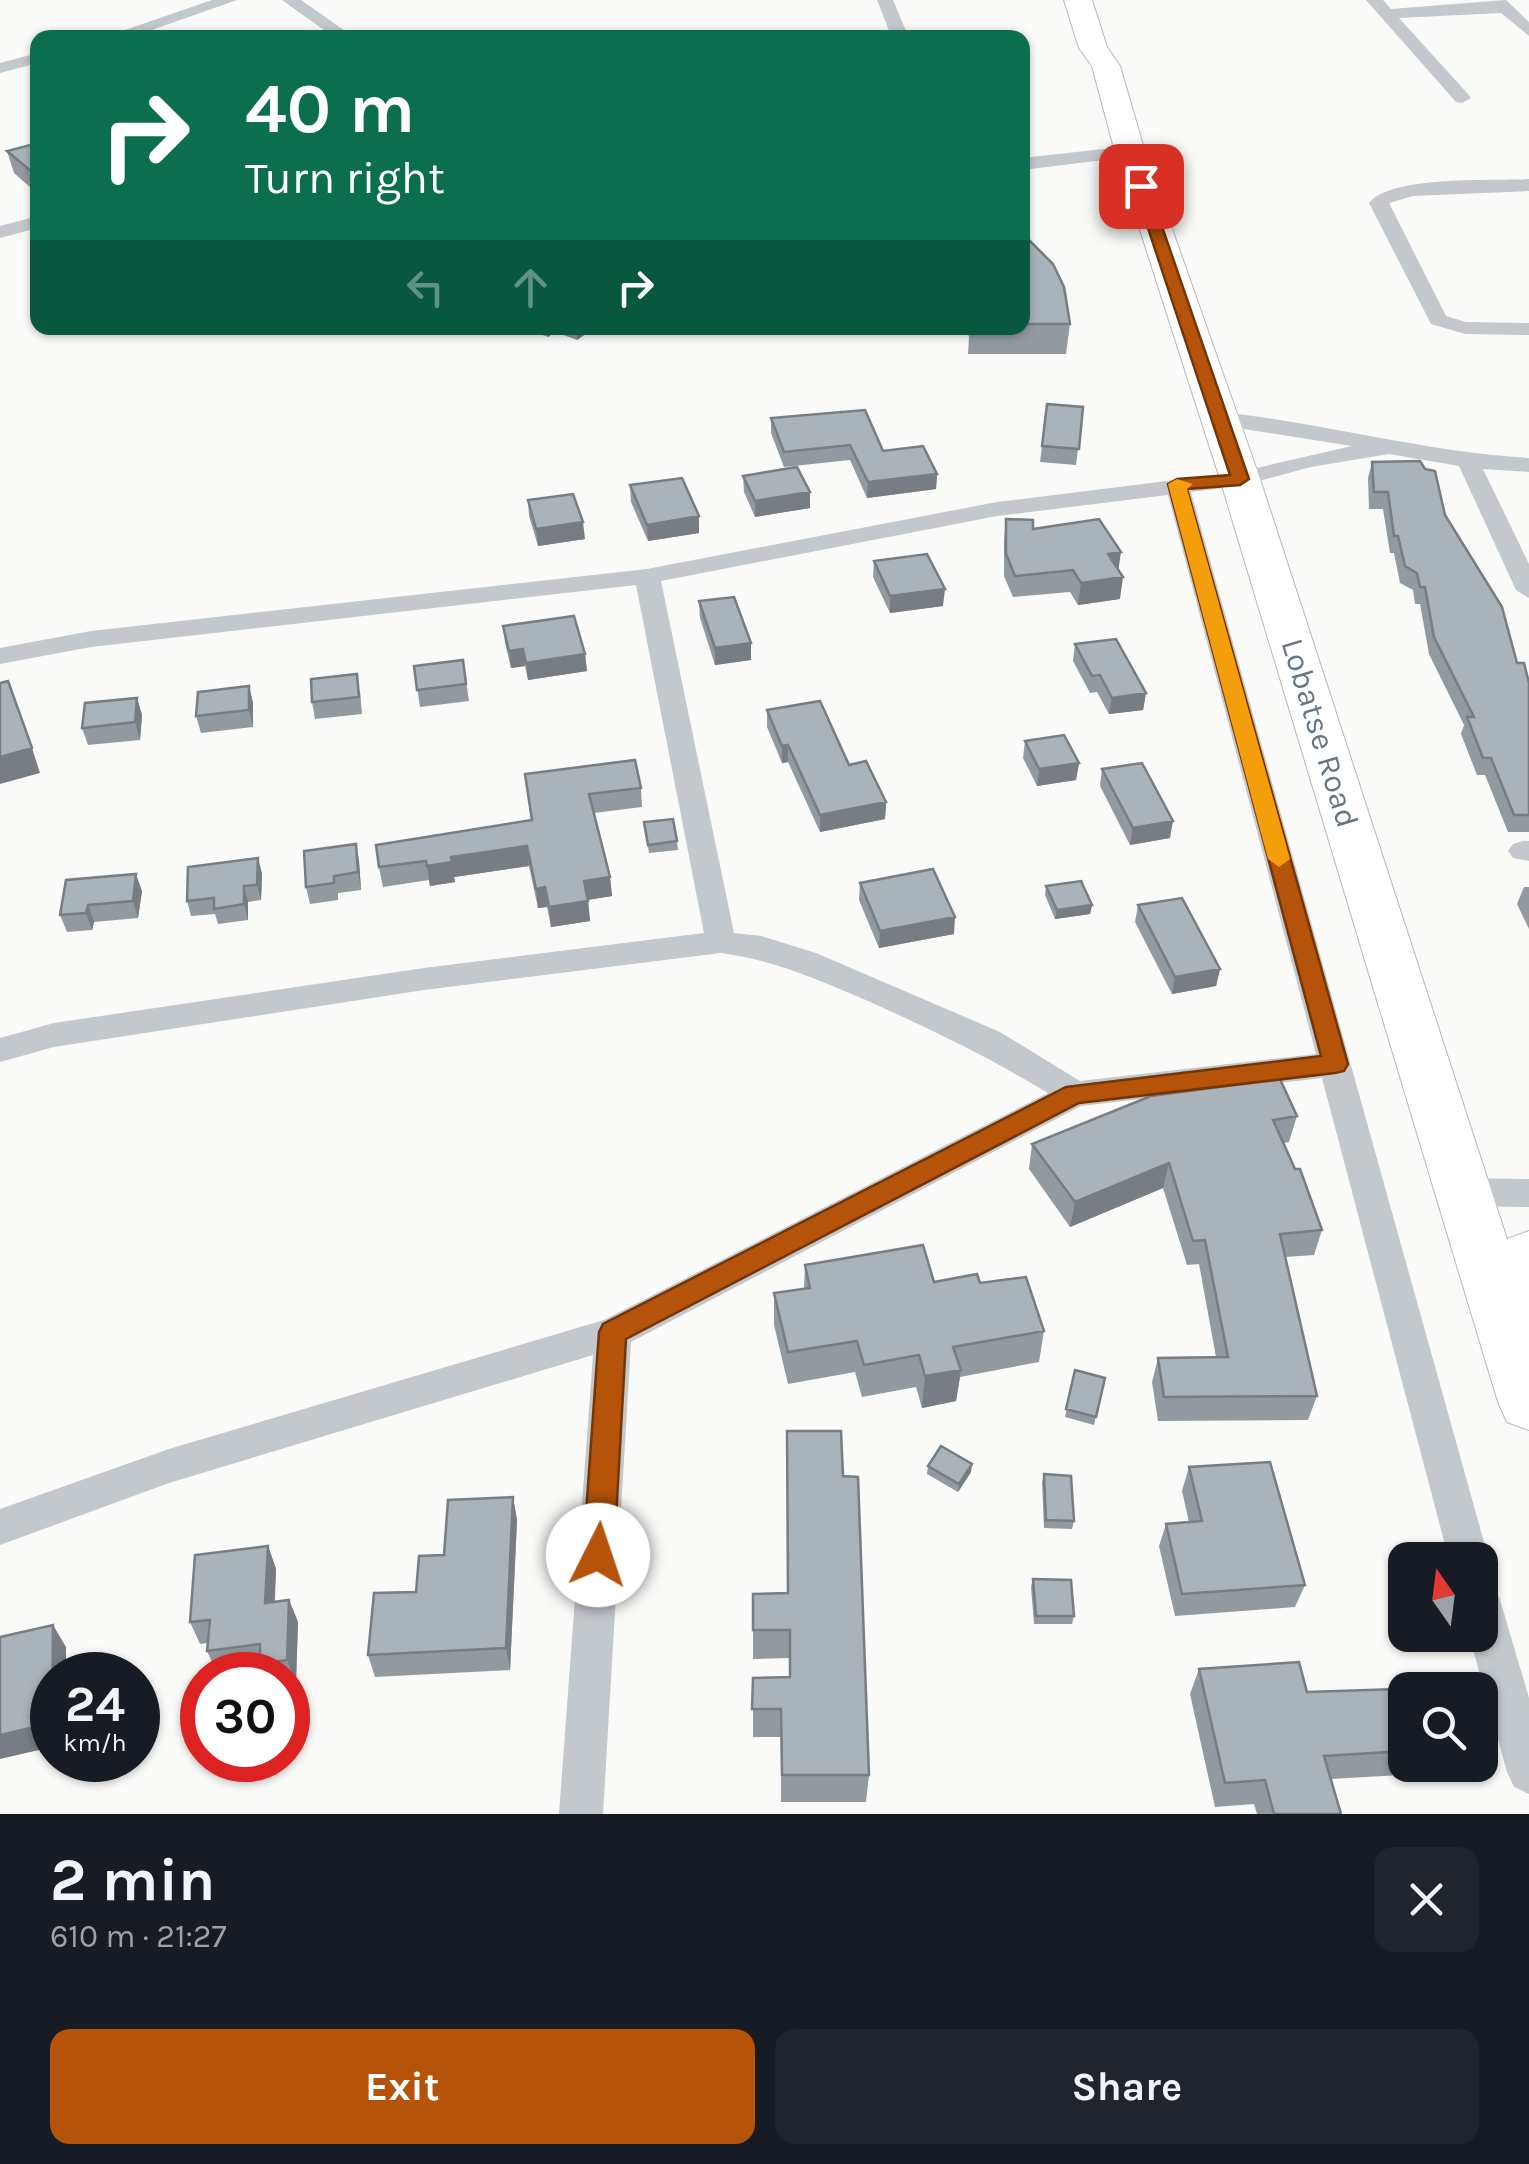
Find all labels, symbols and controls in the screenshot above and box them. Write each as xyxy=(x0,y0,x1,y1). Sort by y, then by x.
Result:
text: 40 m xyxy=(245,68,415,150)
icon: right xyxy=(80,70,210,200)
pin xyxy=(1099,144,1184,229)
text: Turn right xyxy=(245,152,445,204)
icon: arrive xyxy=(1114,159,1169,214)
icon: left xyxy=(398,260,453,315)
icon: ahead xyxy=(503,260,558,315)
icon: right xyxy=(608,260,663,315)
street label: Lobatse Road xyxy=(1274,634,1366,832)
position arrow xyxy=(546,1503,650,1607)
north arrow xyxy=(1388,1542,1498,1652)
map controls xyxy=(1388,1542,1498,1782)
speed limit sign: 30 xyxy=(180,1652,310,1782)
button: search xyxy=(1388,1672,1498,1782)
text: 24 xyxy=(65,1675,125,1734)
text: km/h xyxy=(63,1728,127,1757)
text: 2 min xyxy=(50,1845,215,1915)
button: close xyxy=(1374,1847,1479,1952)
text: 610 m · 21:27 xyxy=(50,1918,226,1955)
button: Exit xyxy=(50,2029,755,2144)
button: Share xyxy=(775,2029,1479,2144)

